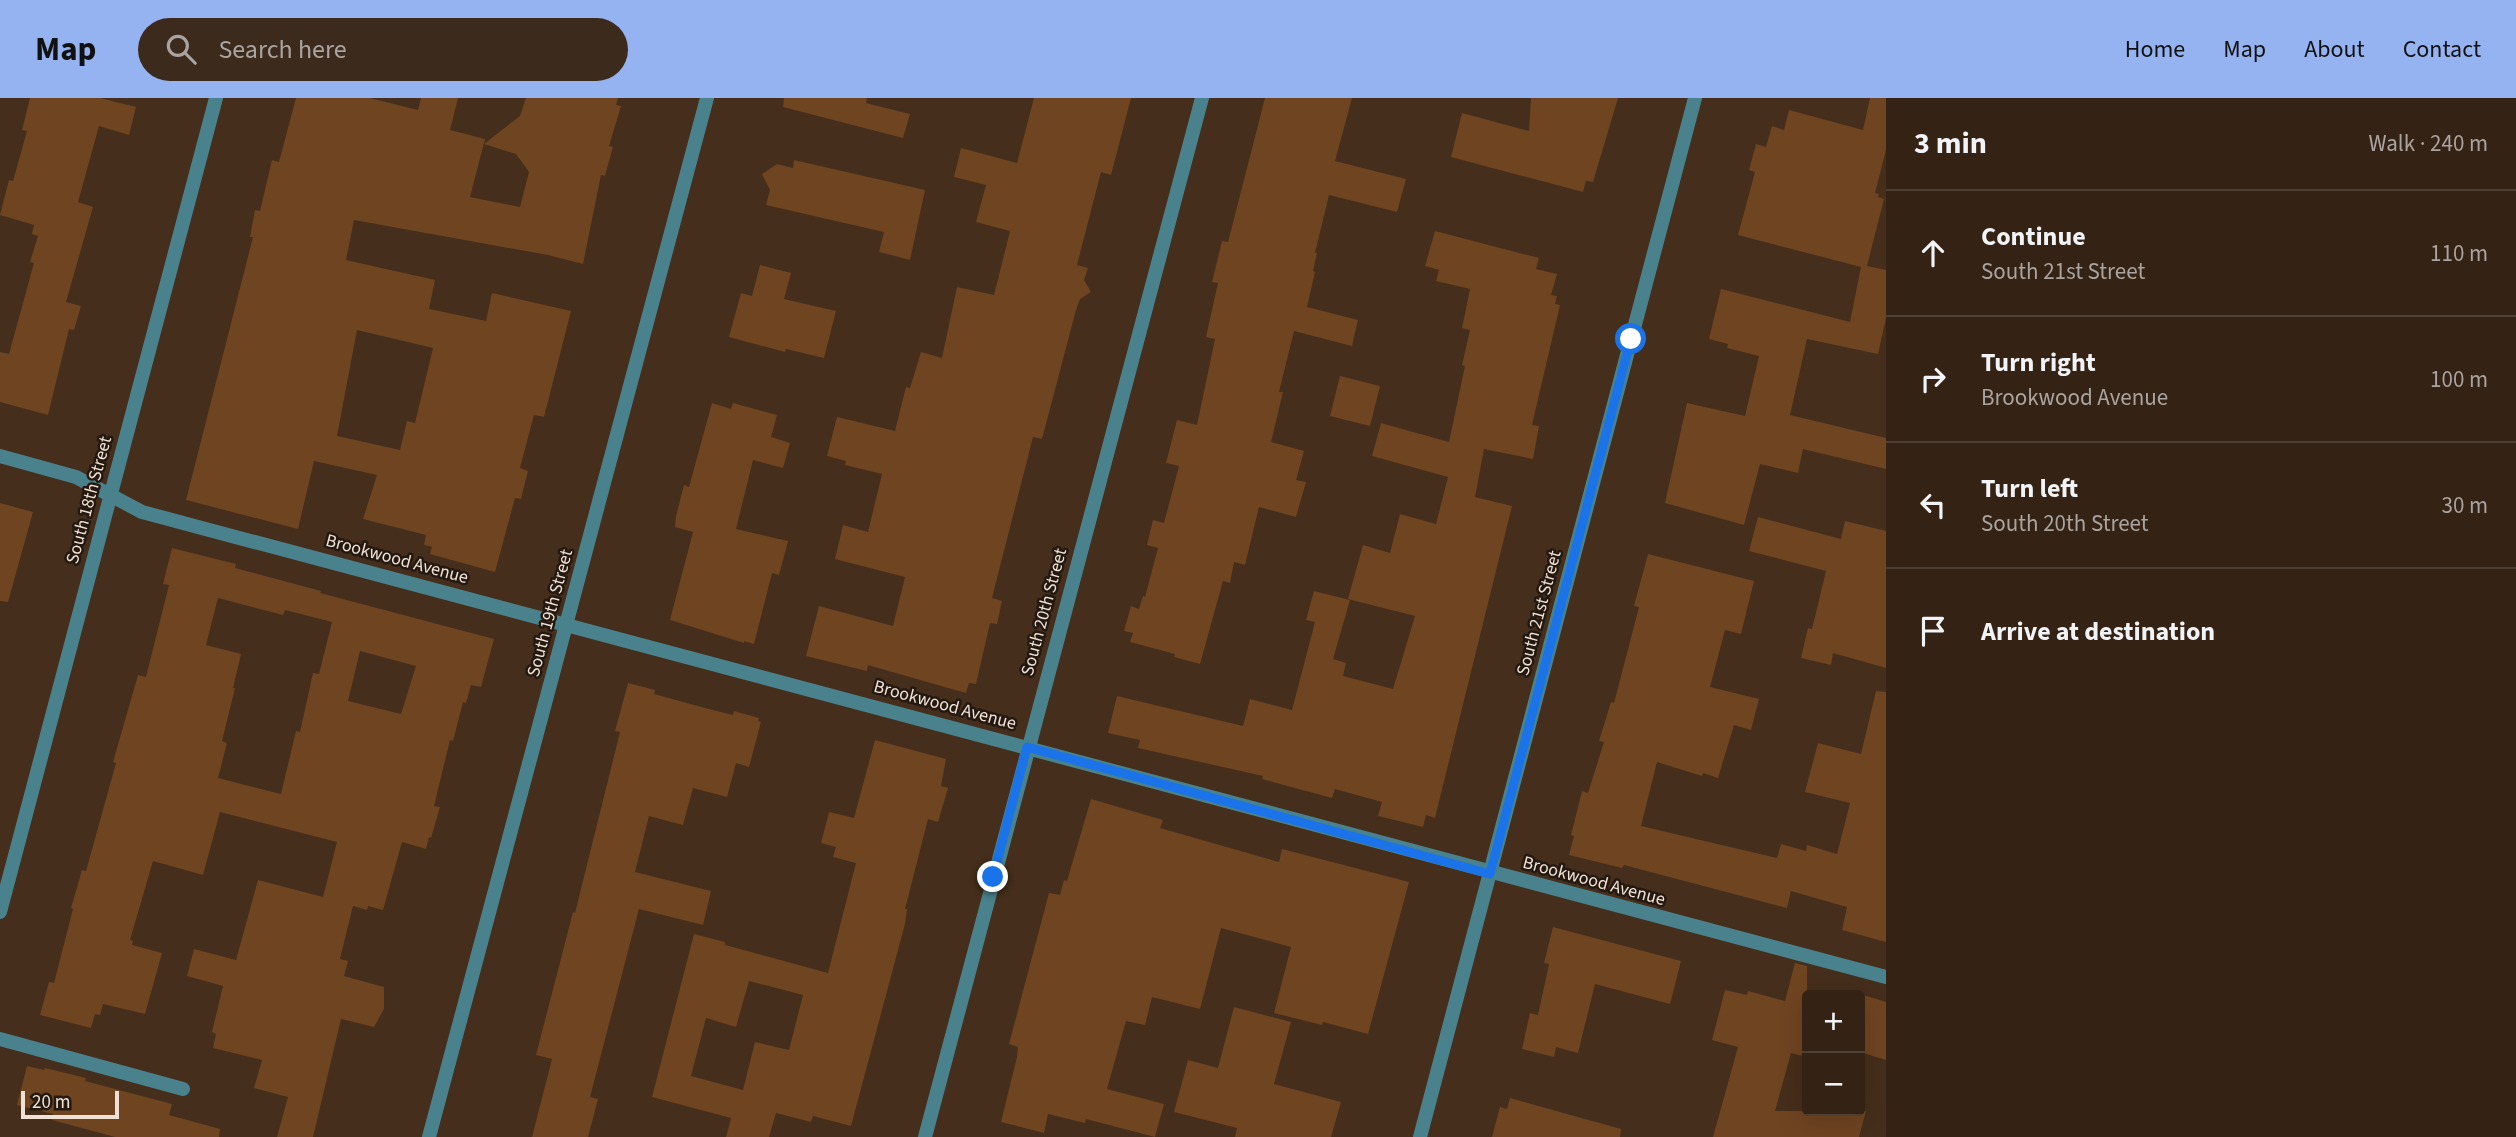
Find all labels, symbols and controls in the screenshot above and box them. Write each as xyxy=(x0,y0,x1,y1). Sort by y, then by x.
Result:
search box xyxy=(138,18,628,81)
text: Map xyxy=(35,26,96,73)
icon: search xyxy=(162,30,200,68)
text: Search here xyxy=(218,31,347,68)
text: Home xyxy=(2125,32,2185,67)
text: Map xyxy=(2223,32,2266,67)
text: About xyxy=(2304,32,2365,67)
text: Contact xyxy=(2403,32,2481,67)
text: 3 min xyxy=(1914,122,1987,165)
text: Walk · 240 m xyxy=(2369,127,2488,160)
text: Continue xyxy=(1981,218,2086,255)
icon: ahead xyxy=(1914,234,1952,272)
text: 110 m xyxy=(2430,237,2488,270)
text: South 21st Street xyxy=(1981,255,2145,288)
route start xyxy=(1615,323,1646,354)
text: Turn right xyxy=(1981,344,2096,381)
icon: right xyxy=(1914,360,1952,398)
text: 100 m xyxy=(2430,363,2488,396)
text: Brookwood Avenue xyxy=(1981,381,2168,414)
street label: South 18th Street xyxy=(60,433,118,567)
text: Turn left xyxy=(1981,470,2078,507)
icon: left xyxy=(1914,486,1952,524)
text: 30 m xyxy=(2441,489,2488,522)
text: South 20th Street xyxy=(1981,507,2149,540)
street label: Brookwood Avenue xyxy=(323,528,471,590)
street label: South 20th Street xyxy=(1015,545,1073,679)
street label: South 19th Street xyxy=(521,546,579,680)
street label: South 21st Street xyxy=(1510,548,1568,678)
icon: arrive xyxy=(1914,612,1952,650)
text: Arrive at destination xyxy=(1981,613,2215,650)
street label: Brookwood Avenue xyxy=(871,674,1019,736)
street label: Brookwood Avenue xyxy=(1520,850,1668,912)
route end xyxy=(977,861,1008,892)
map controls xyxy=(1802,990,1865,1116)
button: + xyxy=(1802,990,1865,1053)
button: − xyxy=(1802,1053,1865,1116)
scale bar xyxy=(21,1088,119,1120)
text: 20 m xyxy=(32,1089,70,1116)

